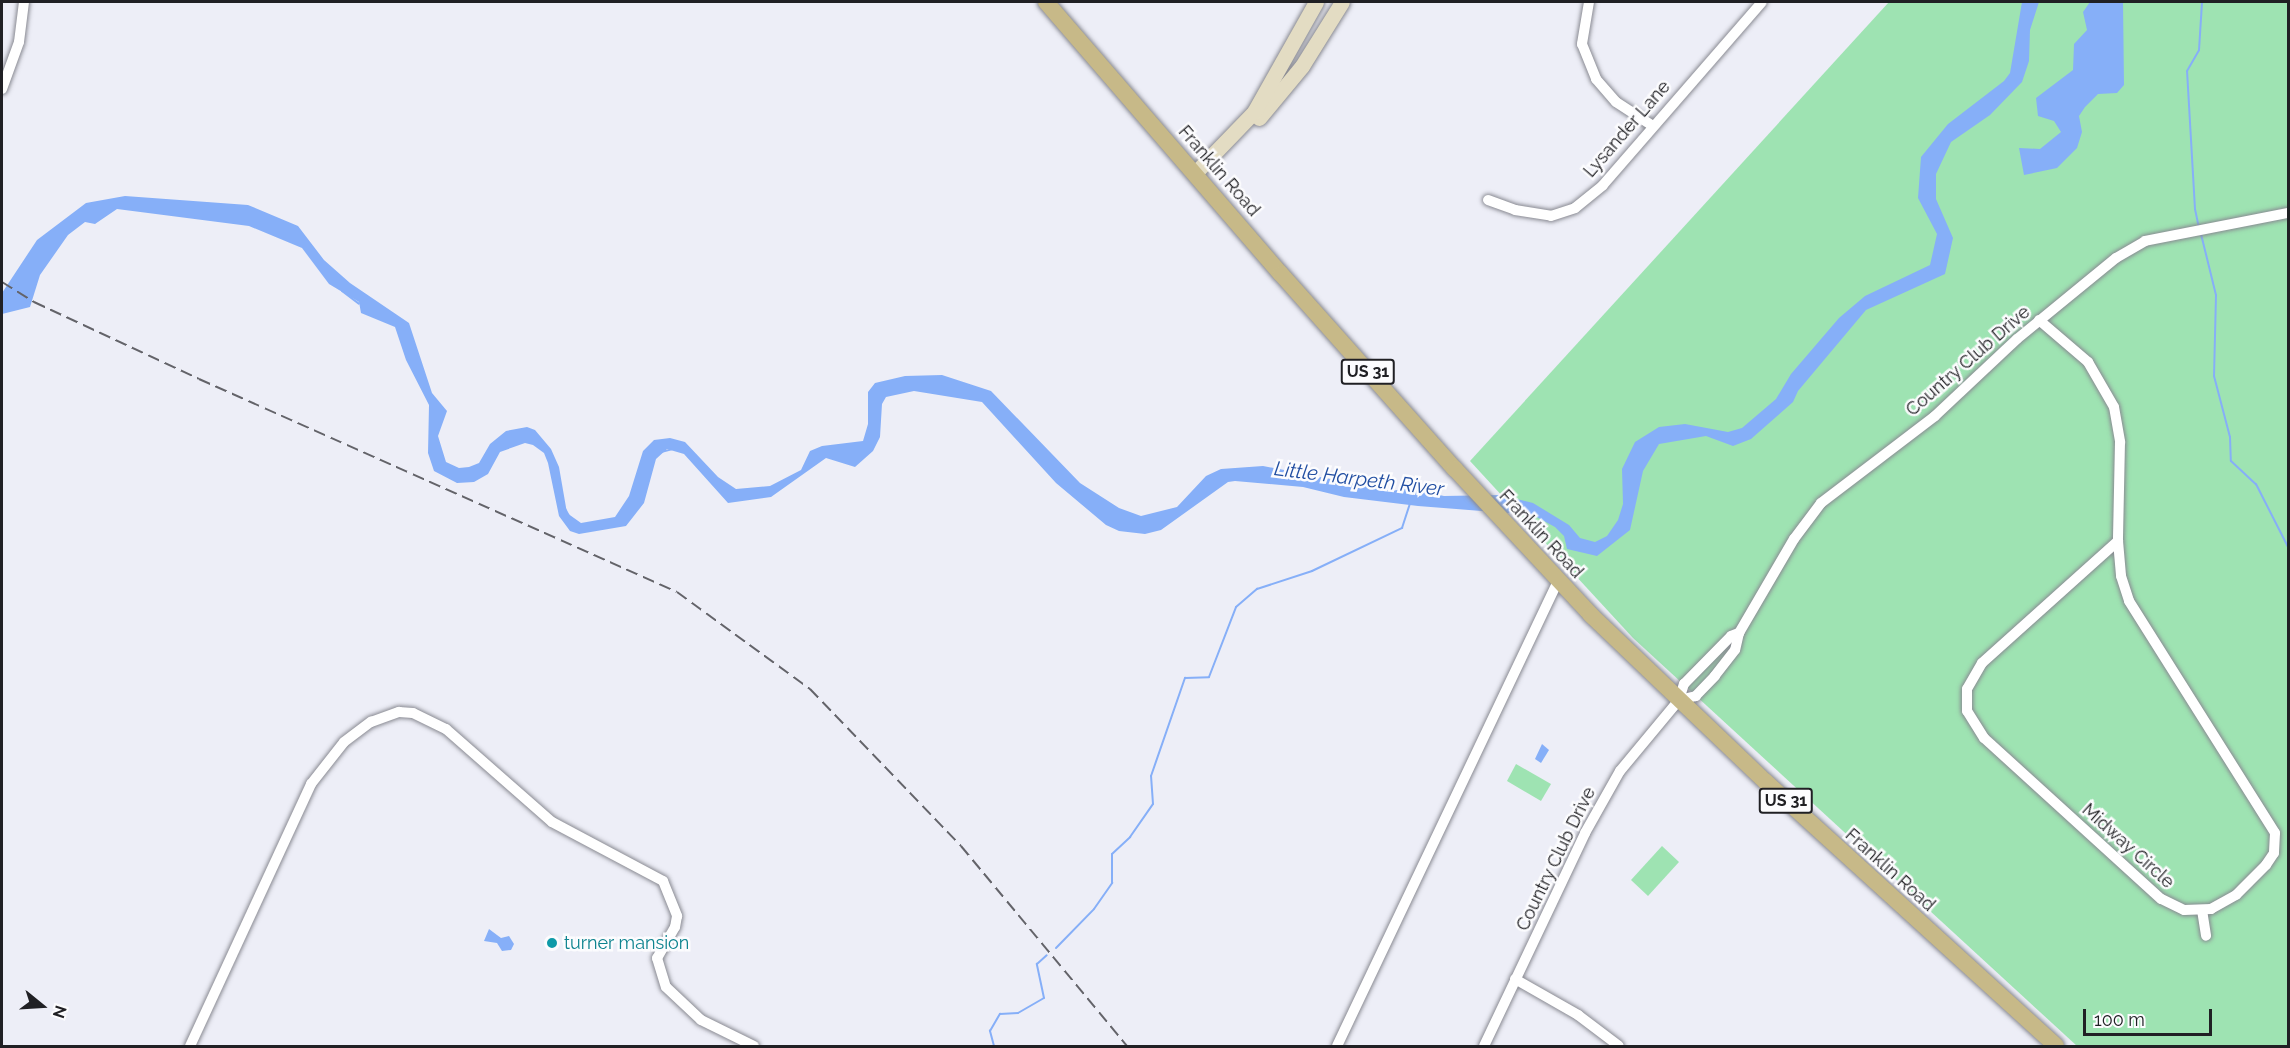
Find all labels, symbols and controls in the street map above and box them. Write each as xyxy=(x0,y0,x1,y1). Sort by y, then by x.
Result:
street label: Lysander Lane xyxy=(1579,76,1675,182)
street label: Franklin Road xyxy=(1174,121,1264,221)
street label: Country Club Drive xyxy=(1902,301,2034,421)
road number: US 31 xyxy=(1340,359,1396,385)
water label: Little Harpeth River xyxy=(1273,457,1445,501)
street label: Franklin Road xyxy=(1495,485,1587,583)
street label: Country Club Drive xyxy=(1512,784,1600,934)
road number: US 31 xyxy=(1758,788,1814,814)
street label: Midway Circle xyxy=(2077,799,2179,893)
street label: Franklin Road xyxy=(1841,824,1939,916)
place label: turner mansion xyxy=(564,932,690,954)
marker: turner mansion xyxy=(545,936,559,950)
north arrow xyxy=(12,976,72,1036)
scale bar xyxy=(2086,997,2215,1035)
text: N xyxy=(49,1003,71,1020)
text: 100 m xyxy=(2094,1009,2145,1030)

